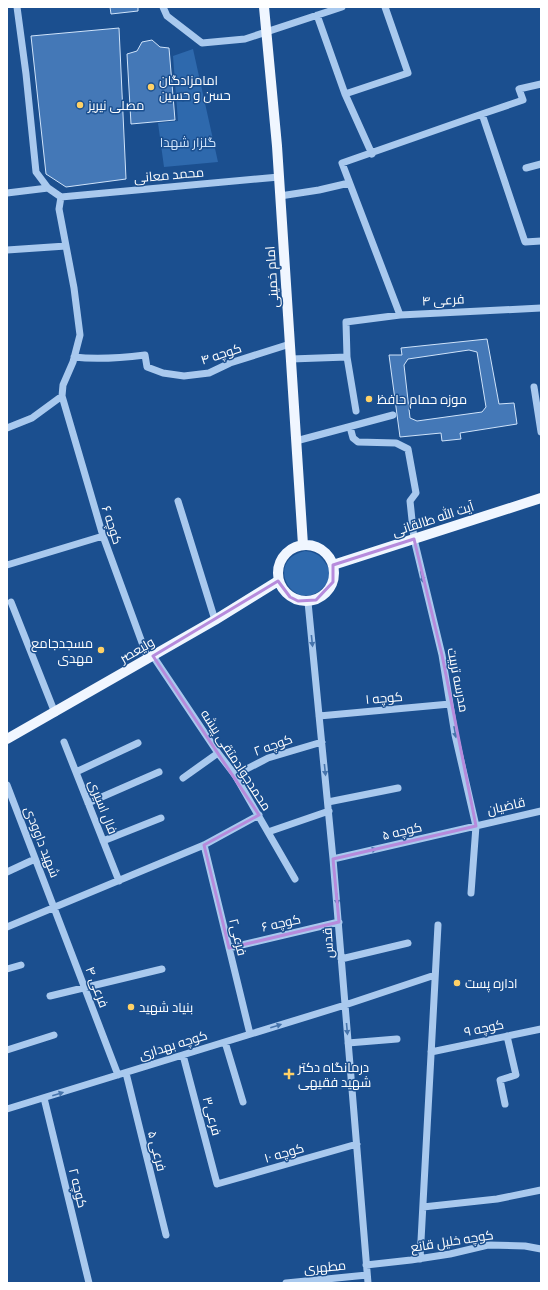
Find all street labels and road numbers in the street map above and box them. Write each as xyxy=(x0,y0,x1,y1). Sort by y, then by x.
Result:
street label: محمد معانی xyxy=(133,164,205,186)
street label: امام خمینی xyxy=(262,245,284,308)
street label: فرعی ۴ xyxy=(421,291,465,309)
street label: کوچه ۴ xyxy=(199,340,244,370)
street label: آیت الله طالقانی xyxy=(390,498,476,539)
street label: ۶ کوچه xyxy=(97,504,125,547)
street label: ولیعصر xyxy=(116,634,157,666)
street label: مدرسه تربیت xyxy=(444,647,472,713)
street label: کوچه ۱ xyxy=(365,689,403,709)
street label: محمدجوادمتقی پیشه xyxy=(196,707,274,814)
street label: کوچه ۲ xyxy=(252,731,295,761)
street label: فال اسیری xyxy=(84,778,121,837)
street label: قاضیان xyxy=(485,794,527,818)
street label: شهید داوودی xyxy=(22,804,62,880)
street label: کوچه ۵ xyxy=(381,819,424,845)
street label: کوچه ۶ xyxy=(260,911,302,937)
street label: فرعی۲ xyxy=(226,917,250,957)
street label: قدس xyxy=(319,927,337,959)
street label: فرعی ۴ xyxy=(82,964,112,1010)
street label: کوچه ۹ xyxy=(463,1016,506,1041)
street label: کوچه بهداری xyxy=(137,1027,210,1064)
street label: فرعی۳ xyxy=(200,1095,224,1137)
street label: فرعی ۵ xyxy=(145,1129,169,1173)
street label: کوچه ۱۰ xyxy=(262,1140,306,1168)
street label: کوچه ۲ xyxy=(64,1167,90,1210)
street label: کوچه خلیل قانع xyxy=(409,1227,495,1257)
street label: مطهری xyxy=(303,1258,347,1276)

